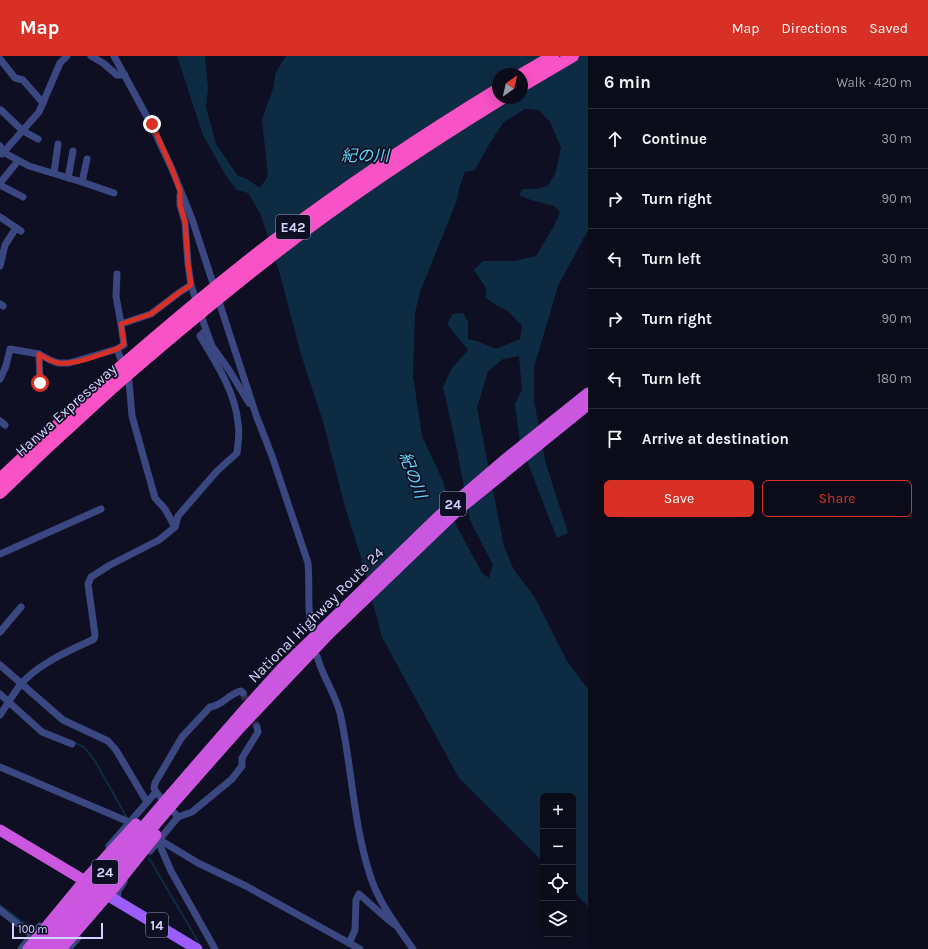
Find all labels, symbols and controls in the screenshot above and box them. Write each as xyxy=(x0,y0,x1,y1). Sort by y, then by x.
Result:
text: Map xyxy=(20,17,59,39)
text: Map xyxy=(732,20,760,37)
text: Directions xyxy=(782,20,847,37)
text: Saved xyxy=(869,20,908,37)
north arrow xyxy=(492,68,528,104)
text: 6 min xyxy=(604,72,651,92)
text: Walk · 420 m xyxy=(836,75,912,90)
route end xyxy=(143,115,161,133)
icon: ahead xyxy=(604,128,626,150)
text: Continue xyxy=(642,130,707,148)
text: 30 m xyxy=(881,131,912,146)
water label: 紀の川 xyxy=(341,146,391,165)
icon: right xyxy=(604,188,626,210)
text: Turn right xyxy=(642,190,712,208)
text: 90 m xyxy=(881,191,912,206)
road number: E42 xyxy=(276,215,310,239)
icon: left xyxy=(604,248,626,270)
text: Turn left xyxy=(642,250,701,268)
text: 30 m xyxy=(881,251,912,266)
icon: right xyxy=(604,308,626,330)
text: Turn right xyxy=(642,310,712,328)
text: 90 m xyxy=(881,311,912,326)
street label: Hanwa Expressway xyxy=(12,360,120,460)
icon: left xyxy=(604,368,626,390)
text: Turn left xyxy=(642,370,701,388)
text: 180 m xyxy=(877,371,912,386)
route start xyxy=(31,374,49,392)
icon: arrive xyxy=(604,428,626,450)
text: Arrive at destination xyxy=(642,430,789,448)
water label: 紀の川 xyxy=(396,449,431,503)
button: Save xyxy=(604,480,754,517)
button: Share xyxy=(762,480,912,517)
road number: 24 xyxy=(440,492,466,516)
street label: National Highway Route 24 xyxy=(245,543,388,686)
map controls xyxy=(540,793,576,937)
button: + xyxy=(540,793,576,829)
button: − xyxy=(540,829,576,865)
road number: 24 xyxy=(92,860,118,884)
button: locate xyxy=(540,865,576,901)
button: layers xyxy=(540,901,576,937)
road number: 14 xyxy=(146,913,168,937)
scale bar xyxy=(12,921,103,940)
text: 100 m xyxy=(18,923,48,936)

